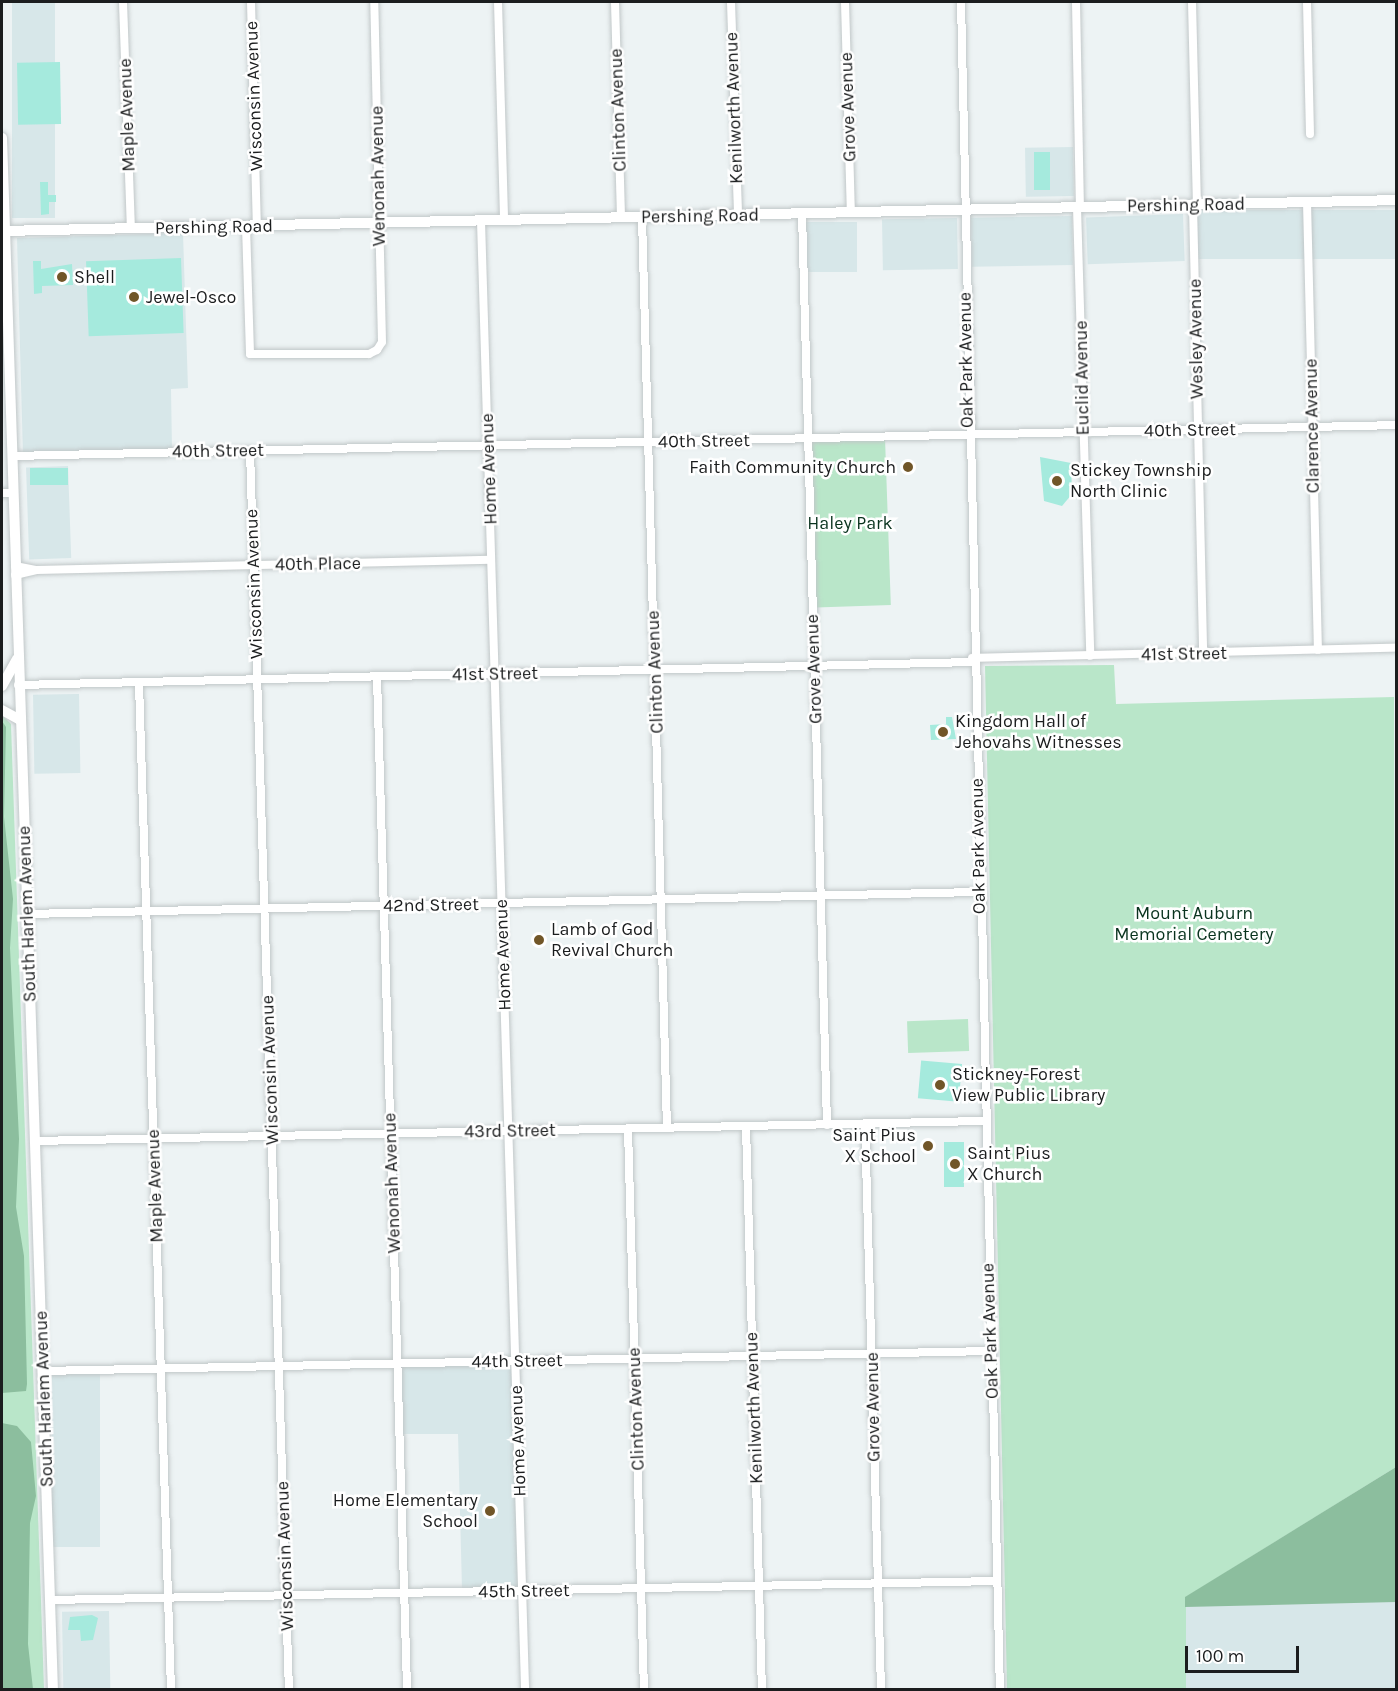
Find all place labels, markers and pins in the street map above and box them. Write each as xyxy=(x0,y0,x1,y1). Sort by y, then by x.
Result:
place label: Shell xyxy=(74,266,115,288)
marker: Shell xyxy=(55,270,69,284)
place label: Jewel-Osco xyxy=(146,286,236,308)
marker: Jewel-Osco xyxy=(127,290,141,304)
place label: Faith Community Church xyxy=(689,456,896,478)
marker: Faith Community Church xyxy=(901,460,915,474)
place label: Stickey Township North Clinic xyxy=(1070,460,1212,502)
marker: Stickey Township North Clinic xyxy=(1048,472,1066,490)
place label: Kingdom Hall of Jehovahs Witnesses xyxy=(955,711,1122,754)
marker: Kingdom Hall of Jehovahs Witnesses xyxy=(936,725,950,739)
place label: Lamb of God Revival Church xyxy=(551,919,673,962)
marker: Lamb of God Revival Church xyxy=(532,933,546,947)
place label: Stickney-Forest View Public Library xyxy=(952,1064,1105,1106)
marker: Stickney-Forest View Public Library xyxy=(933,1078,947,1092)
place label: Saint Pius X School xyxy=(832,1125,916,1168)
marker: Saint Pius X School xyxy=(921,1139,935,1153)
place label: Saint Pius X Church xyxy=(967,1143,1051,1186)
marker: Saint Pius X Church xyxy=(948,1157,962,1171)
place label: Home Elementary School xyxy=(333,1490,478,1532)
marker: Home Elementary School xyxy=(483,1504,497,1518)

